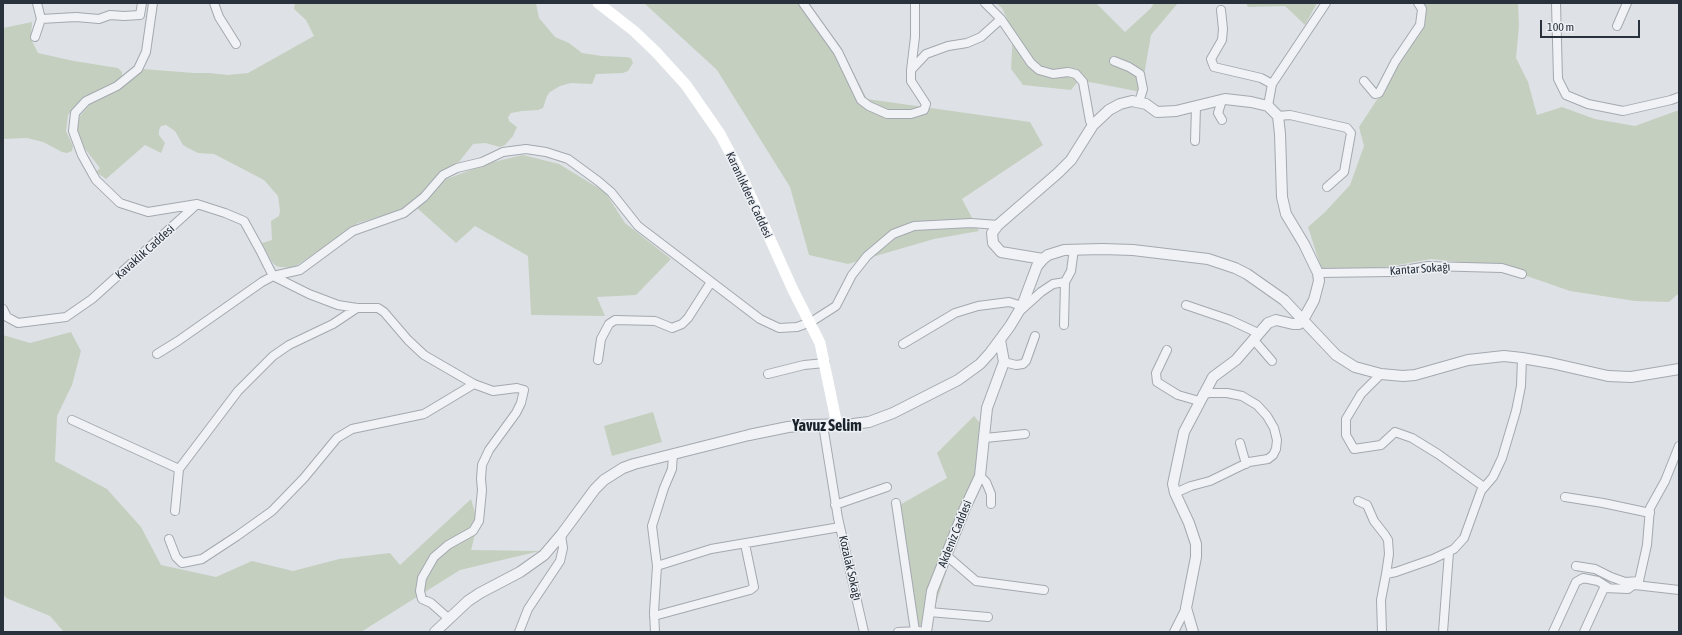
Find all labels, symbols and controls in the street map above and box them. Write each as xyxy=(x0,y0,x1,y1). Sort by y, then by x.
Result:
scale bar xyxy=(1542,12,1642,38)
text: 100 m xyxy=(1547,20,1574,34)
street label: Karanlıkdere Caddesi xyxy=(723,150,775,240)
street label: Kavaklık Caddesi xyxy=(112,222,178,282)
street label: Kantar Sokağı xyxy=(1389,260,1451,278)
district label: Yavuz Selim xyxy=(792,416,862,436)
street label: Akdeniz Caddesi xyxy=(935,498,975,570)
street label: Kozalak Sokağı xyxy=(836,534,864,602)

